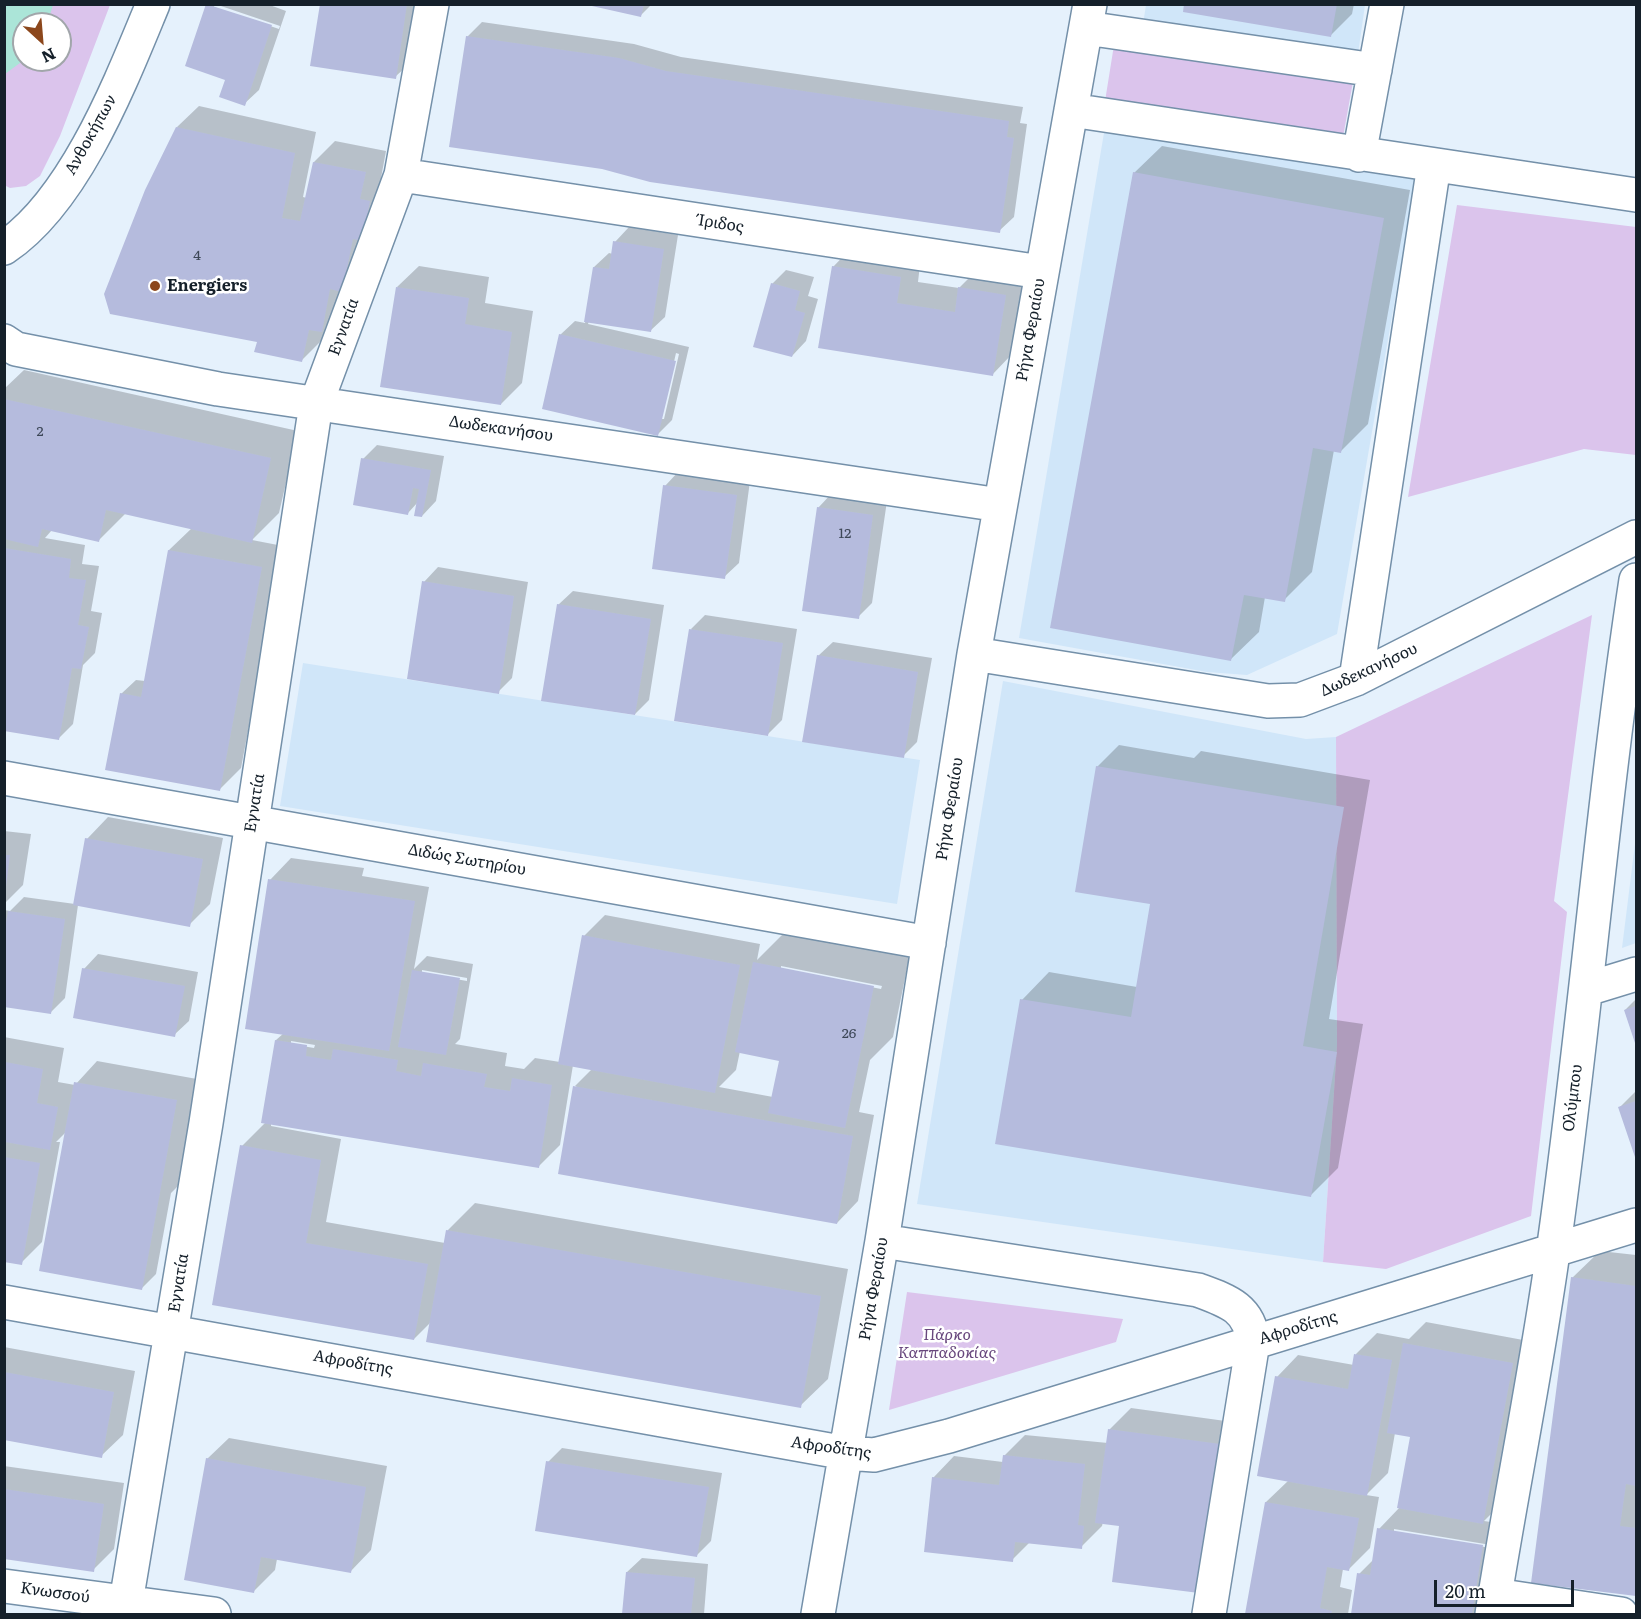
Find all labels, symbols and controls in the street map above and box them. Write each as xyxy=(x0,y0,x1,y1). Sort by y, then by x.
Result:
north arrow xyxy=(12,12,72,72)
text: N xyxy=(38,43,60,70)
street label: Ανθοκήπων xyxy=(61,92,121,178)
street label: Ίριδος xyxy=(697,211,745,237)
house number: 4 xyxy=(193,248,201,264)
place label: Energiers xyxy=(167,276,247,296)
street label: Ρήγα Φεραίου xyxy=(1012,277,1050,383)
marker: Energiers xyxy=(148,279,162,293)
street label: Εγνατία xyxy=(325,296,363,358)
street label: Δωδεκανήσου xyxy=(448,412,554,446)
house number: 2 xyxy=(36,424,44,440)
house number: 12 xyxy=(839,526,851,542)
street label: Δωδεκανήσου xyxy=(1317,639,1421,701)
street label: Ρήγα Φεραίου xyxy=(932,756,968,862)
street label: Εγνατία xyxy=(241,772,269,834)
street label: Διδώς Σωτηρίου xyxy=(407,840,527,880)
house number: 26 xyxy=(842,1026,856,1042)
street label: Ολύμπου xyxy=(1559,1063,1587,1133)
street label: Ρήγα Φεραίου xyxy=(855,1236,893,1342)
street label: Εγνατία xyxy=(165,1252,193,1314)
street label: Αφροδίτης xyxy=(1257,1307,1339,1349)
park label: Πάρκο Καππαδοκίας xyxy=(898,1325,996,1363)
street label: Αφροδίτης xyxy=(312,1347,394,1379)
street label: Αφροδίτης xyxy=(790,1433,872,1463)
scale bar xyxy=(1437,1568,1576,1606)
text: 20 m xyxy=(1445,1577,1486,1604)
street label: Κνωσσού xyxy=(19,1579,91,1607)

